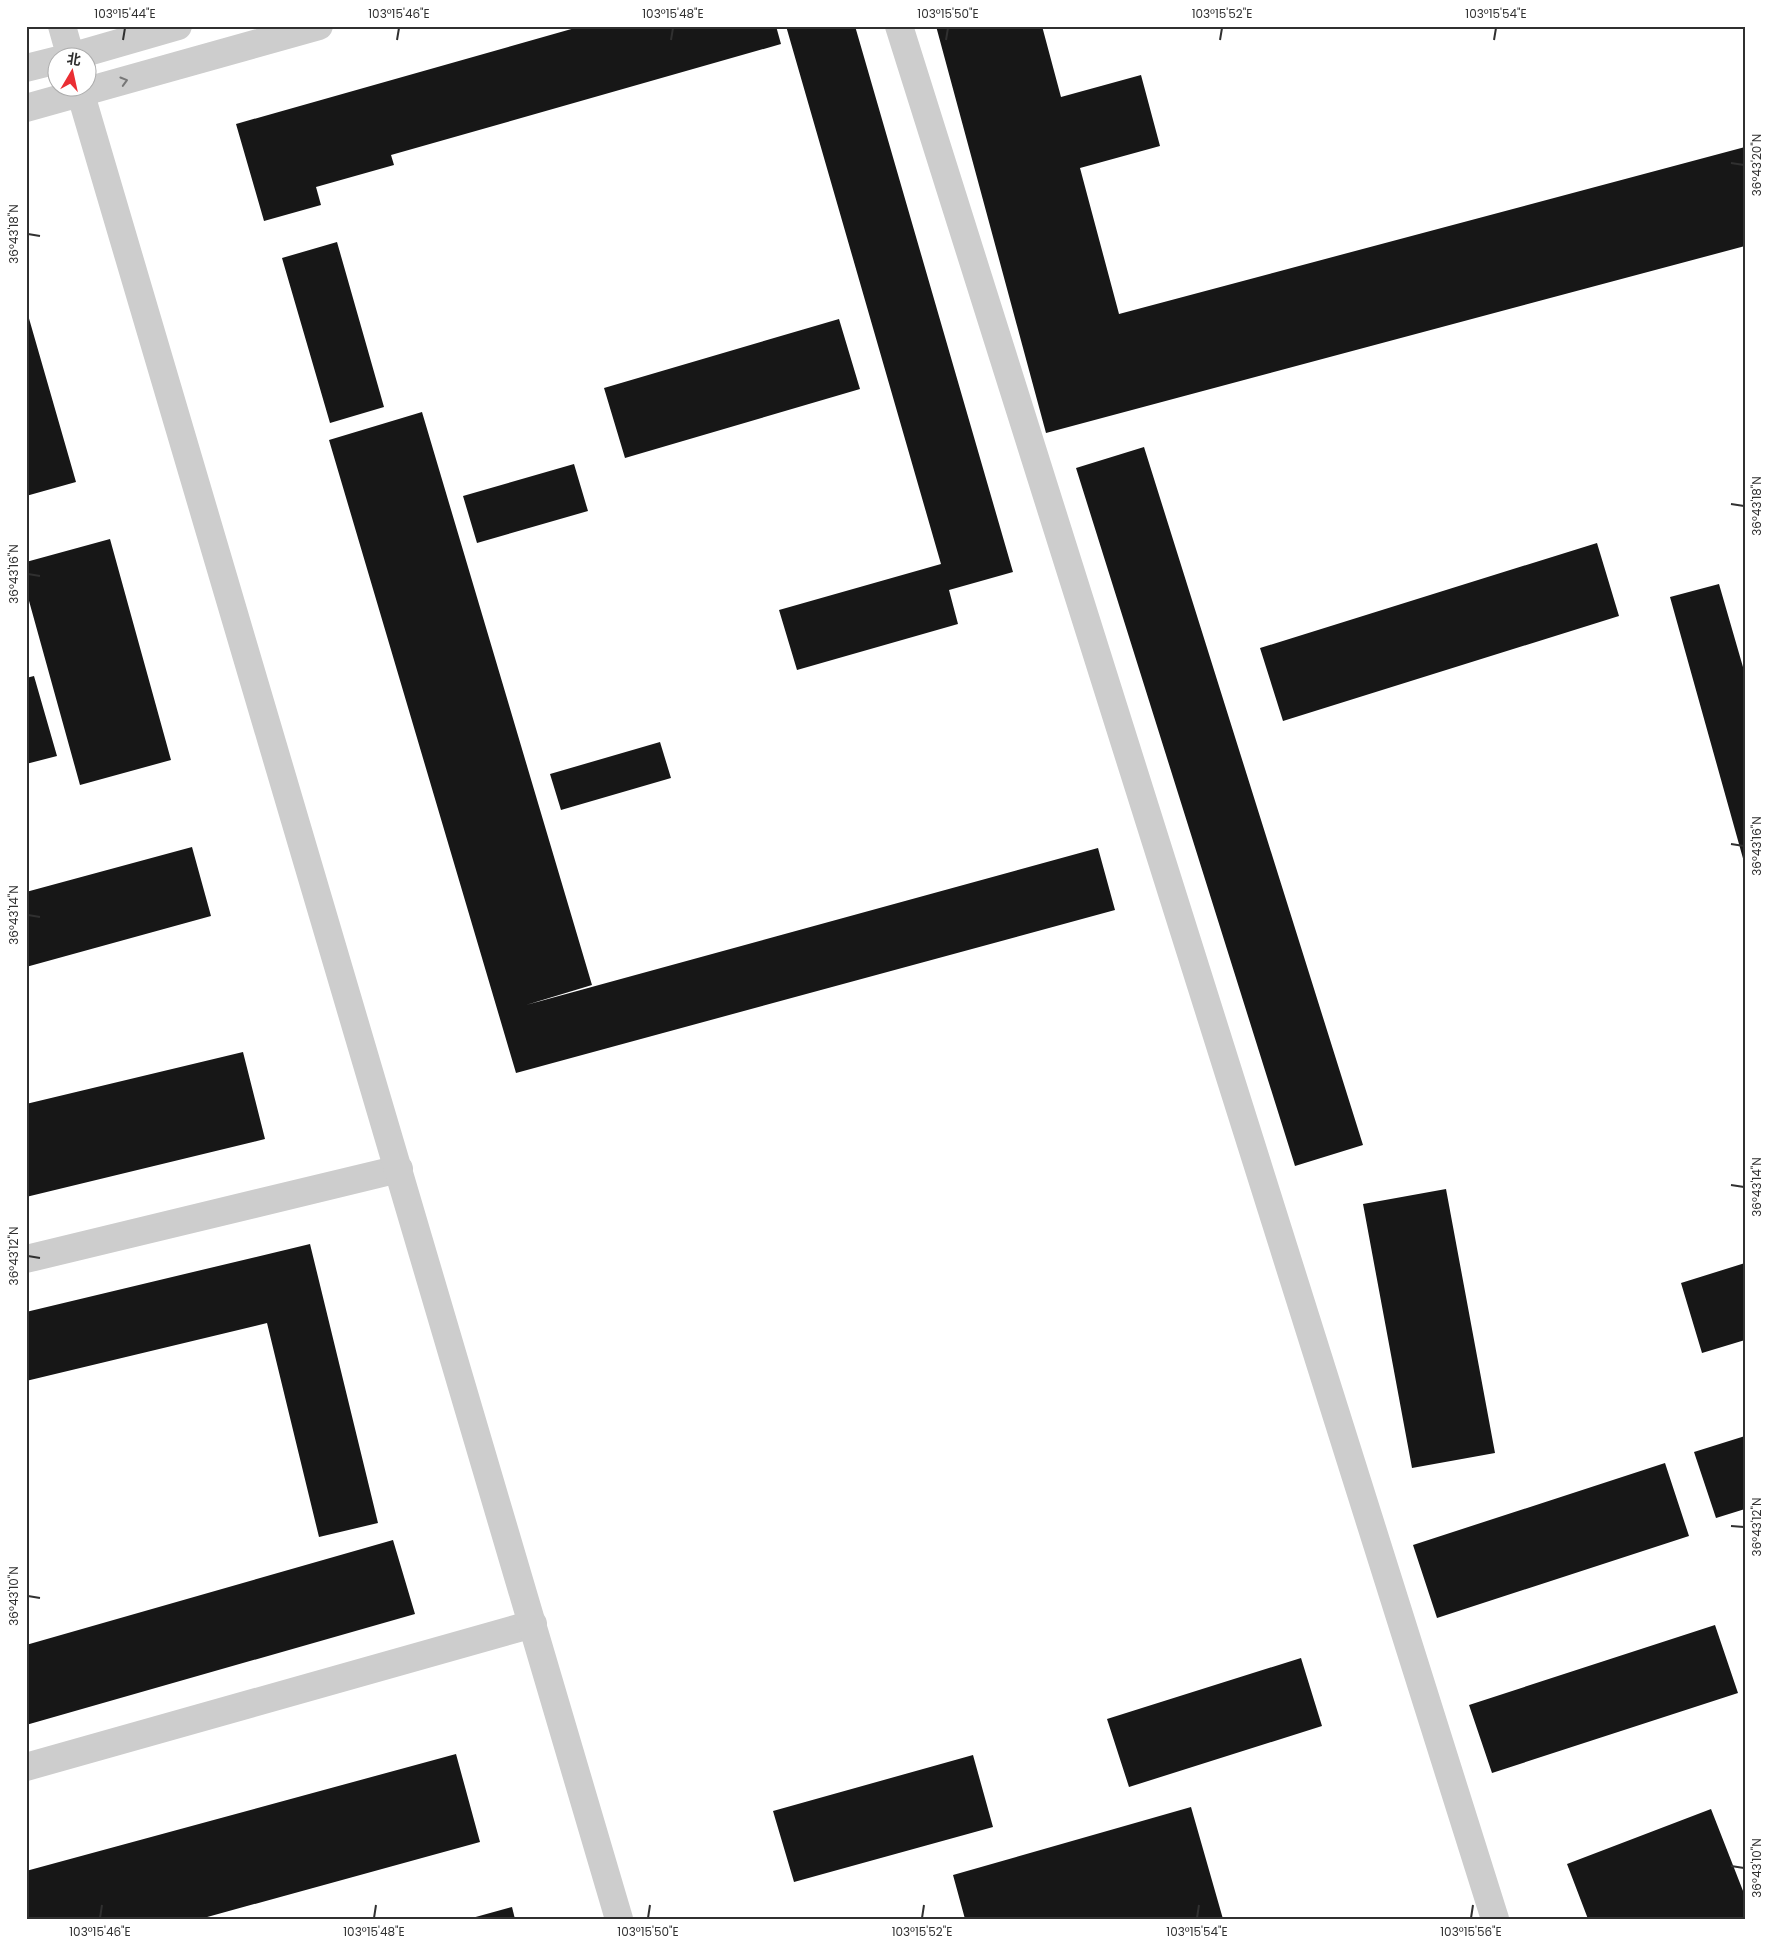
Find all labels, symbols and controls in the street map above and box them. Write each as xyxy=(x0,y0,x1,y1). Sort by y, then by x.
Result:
text: 103°15'44"E xyxy=(94,5,156,22)
text: 103°15'46"E xyxy=(368,5,430,22)
text: 103°15'48"E xyxy=(642,5,704,22)
text: 103°15'50"E xyxy=(917,5,979,22)
text: 103°15'52"E xyxy=(1192,5,1252,22)
text: 103°15'54"E xyxy=(1465,5,1527,22)
north arrow xyxy=(48,48,98,98)
text: 北 xyxy=(66,48,83,70)
one-way arrow xyxy=(119,76,128,87)
text: 36°43'20"N xyxy=(1748,134,1765,196)
text: 36°43'18"N xyxy=(5,204,22,264)
text: 36°43'18"N xyxy=(1748,476,1765,536)
text: 36°43'16"N xyxy=(5,544,22,604)
text: 36°43'16"N xyxy=(1748,816,1765,876)
text: 36°43'14"N xyxy=(5,885,22,945)
text: 36°43'14"N xyxy=(1748,1157,1765,1217)
text: 36°43'12"N xyxy=(5,1227,22,1285)
text: 36°43'12"N xyxy=(1748,1498,1765,1556)
text: 36°43'10"N xyxy=(5,1566,22,1626)
text: 36°43'10"N xyxy=(1748,1838,1765,1898)
text: 103°15'46"E xyxy=(69,1923,131,1940)
text: 103°15'48"E xyxy=(343,1923,405,1940)
text: 103°15'50"E xyxy=(617,1923,679,1940)
text: 103°15'52"E xyxy=(892,1923,952,1940)
text: 103°15'54"E xyxy=(1166,1923,1228,1940)
text: 103°15'56"E xyxy=(1440,1923,1502,1940)

